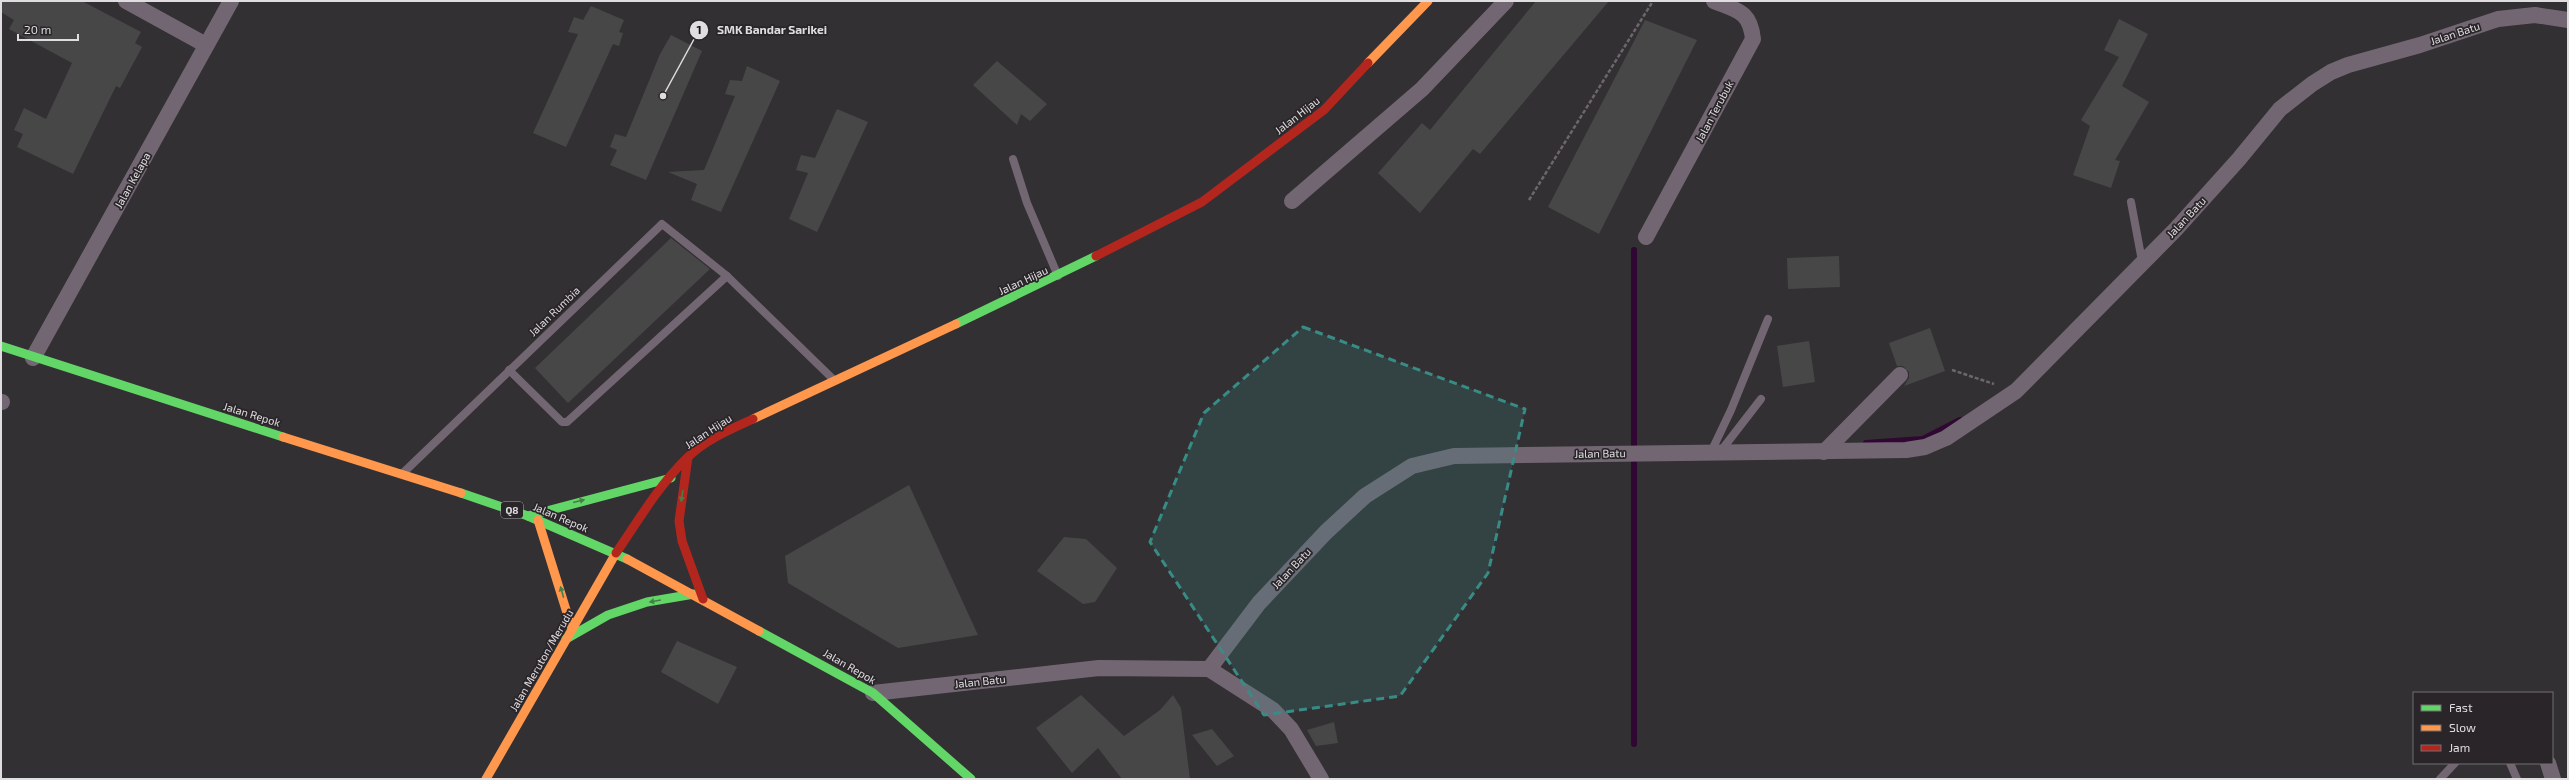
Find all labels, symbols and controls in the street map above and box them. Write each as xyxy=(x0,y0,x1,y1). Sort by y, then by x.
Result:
scale bar xyxy=(18,16,78,42)
callout: SMK Bandar Sarikei xyxy=(689,18,835,42)
street label: Jalan Batu xyxy=(2429,19,2481,47)
text: 20 m xyxy=(24,22,51,36)
text: 1 xyxy=(696,22,702,36)
text: SMK Bandar Sarikei xyxy=(717,22,827,36)
street label: Jalan Terubuk xyxy=(1692,78,1736,144)
street label: Jalan Hijau xyxy=(1272,94,1323,137)
street label: Jalan Kelapa xyxy=(111,150,153,210)
street label: Jalan Batu xyxy=(2164,194,2208,240)
street label: Jalan Hijau xyxy=(996,263,1050,298)
street label: Jalan Rumbia xyxy=(526,284,582,338)
street label: Jalan Repok xyxy=(222,399,282,429)
street label: Jalan Hijau xyxy=(682,411,734,452)
street label: Jalan Batu xyxy=(1574,446,1626,460)
one-way arrow xyxy=(679,490,685,502)
one-way arrow xyxy=(573,498,585,504)
street label: Jalan Repok xyxy=(531,500,591,535)
road number: Q8 xyxy=(501,502,523,518)
street label: Jalan Batu xyxy=(1269,545,1313,591)
one-way arrow xyxy=(559,585,565,597)
one-way arrow xyxy=(649,598,661,604)
street label: Jalan Meruton/Merudu xyxy=(506,607,576,713)
street label: Jalan Repok xyxy=(821,646,879,687)
street label: Jalan Batu xyxy=(954,672,1006,690)
legend xyxy=(2413,692,2553,764)
text: Fast xyxy=(2449,700,2473,714)
text: Slow xyxy=(2449,720,2476,734)
text: Jam xyxy=(2449,740,2470,754)

